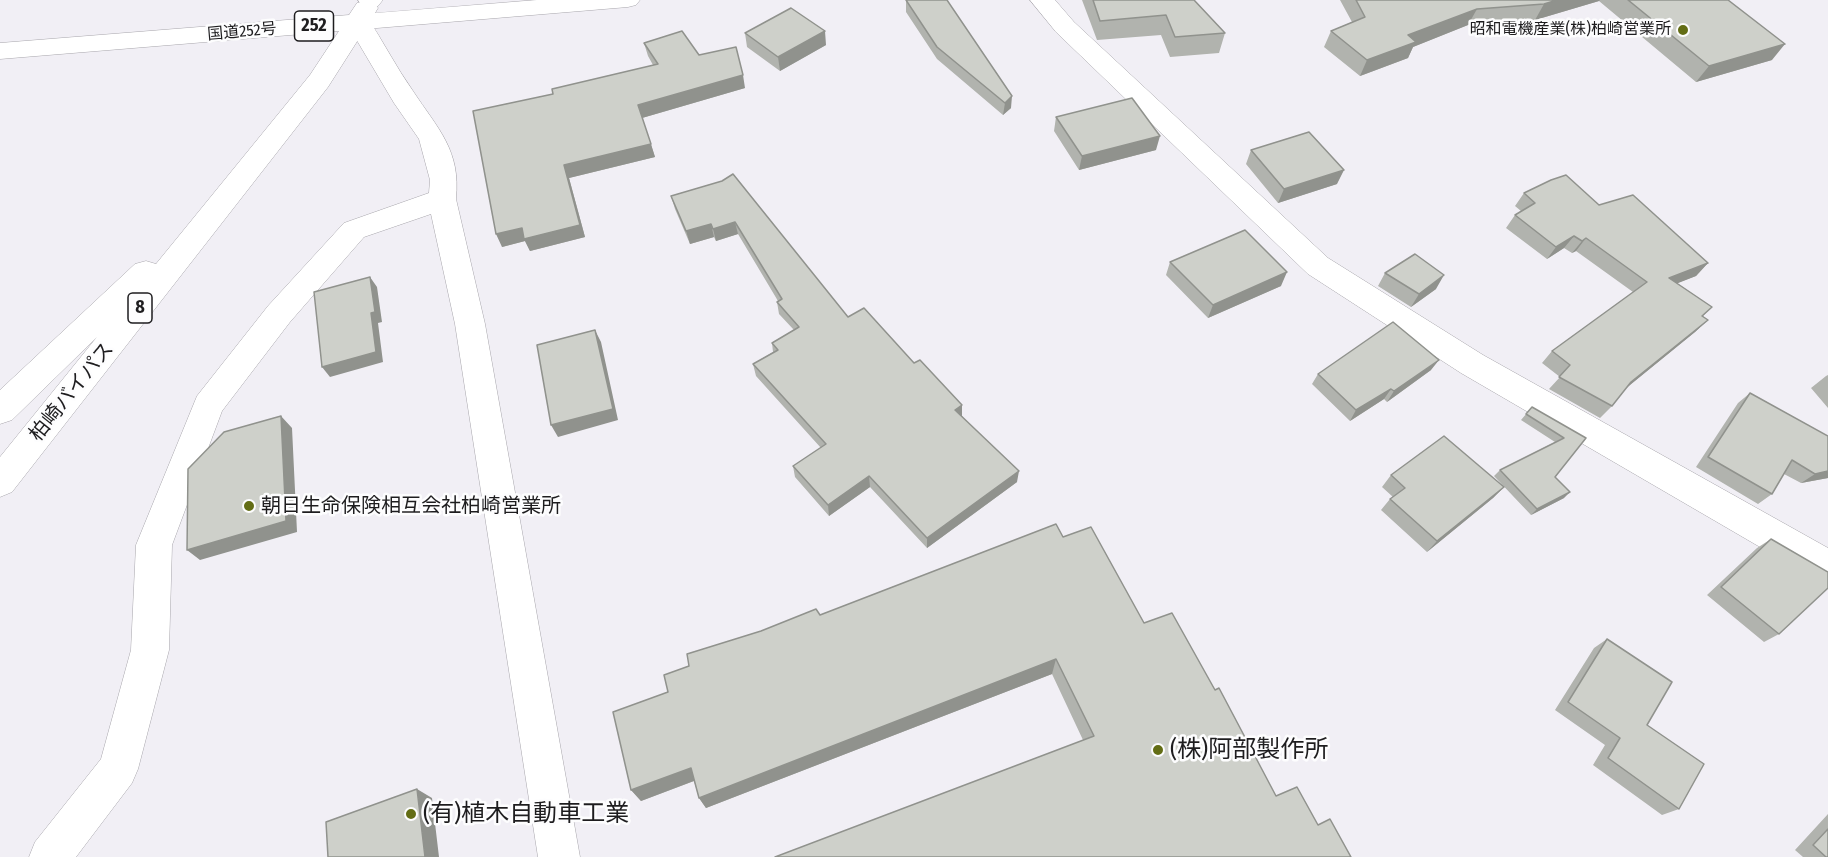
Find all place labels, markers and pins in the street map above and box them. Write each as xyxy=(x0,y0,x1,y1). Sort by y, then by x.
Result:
place label: 昭和電機産業(株)柏崎営業所 xyxy=(1470,20,1671,40)
marker: 昭和電機産業(株)柏崎営業所 xyxy=(1676,23,1690,37)
place label: 朝日生命保険相互会社柏崎営業所 xyxy=(261,494,561,518)
marker: 朝日生命保険相互会社柏崎営業所 xyxy=(242,499,256,513)
place label: (株)阿部製作所 xyxy=(1170,736,1328,764)
marker: (株)阿部製作所 xyxy=(1151,743,1165,757)
place label: (有)植木自動車工業 xyxy=(423,800,629,828)
marker: (有)植木自動車工業 xyxy=(404,807,418,821)

